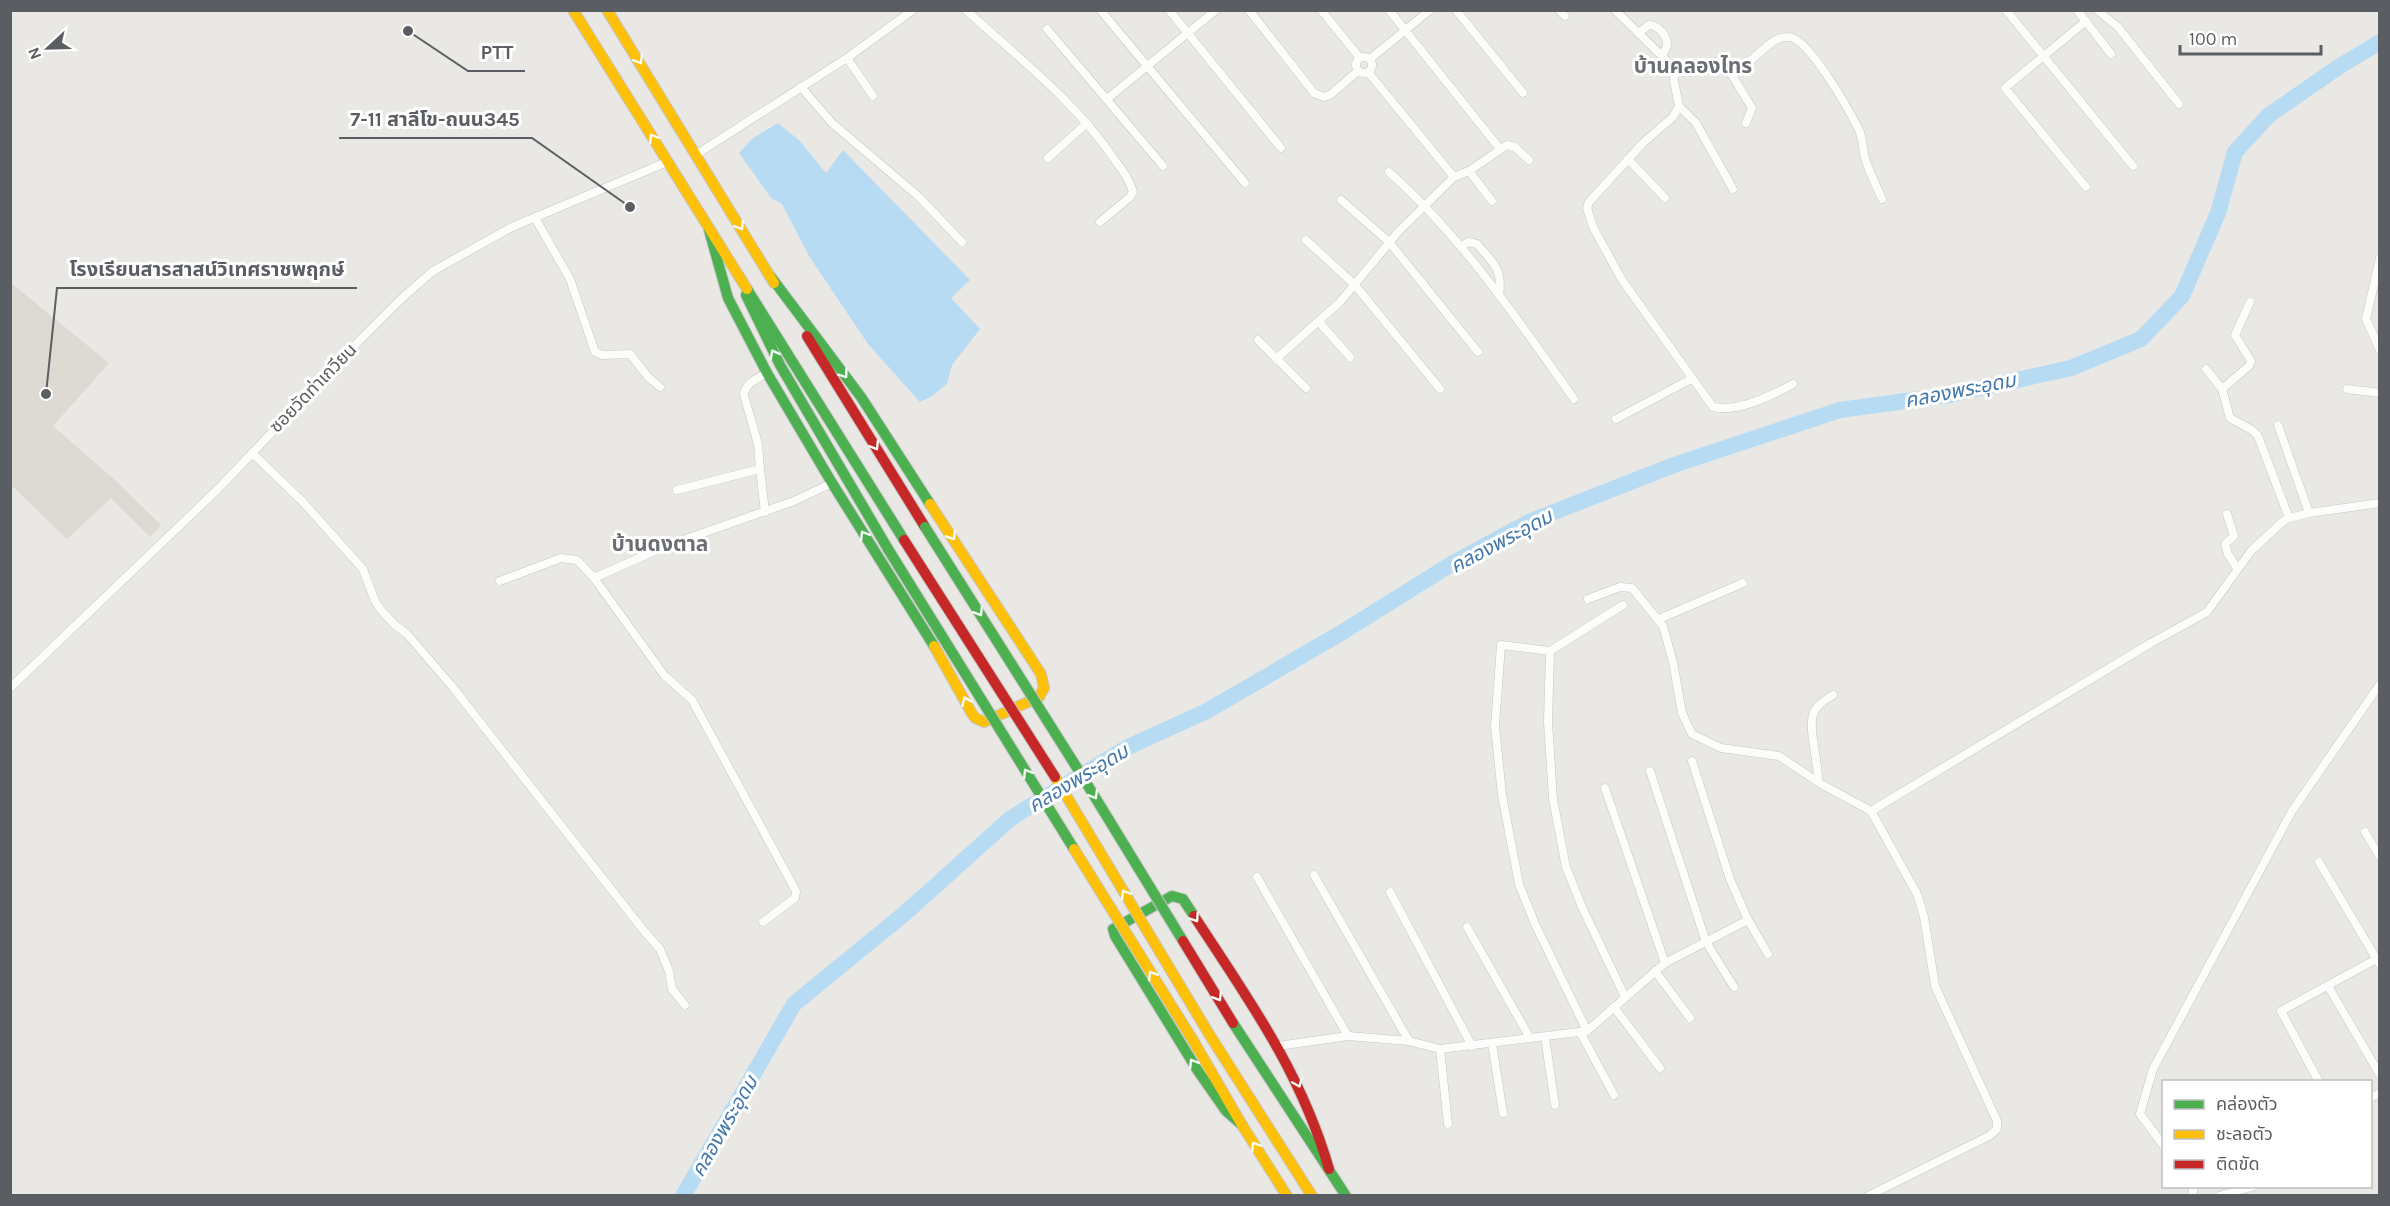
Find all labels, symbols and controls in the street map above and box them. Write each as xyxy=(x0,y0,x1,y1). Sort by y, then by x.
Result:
north arrow xyxy=(18,18,78,78)
scale bar xyxy=(2180,18,2321,56)
text: 100 m xyxy=(2189,28,2237,50)
callout: PTT xyxy=(468,33,525,71)
text: PTT xyxy=(481,41,514,64)
text: N xyxy=(24,45,46,62)
one-way arrow xyxy=(631,54,643,64)
district label: บ้านคลองไทร xyxy=(1634,54,1752,78)
callout: 7-11 สาลีโข-ถนน345 xyxy=(339,100,532,138)
text: 7-11 สาลีโข-ถนน345 xyxy=(350,108,520,131)
one-way arrow xyxy=(648,134,660,144)
one-way arrow xyxy=(733,220,745,230)
callout: โรงเรียนสารสาสน์วิเทศราชพฤกษ์ xyxy=(57,250,357,288)
text: โรงเรียนสารสาสน์วิเทศราชพฤกษ์ xyxy=(69,258,345,281)
street label: ซอยวัดท่าเกวียน xyxy=(265,339,361,437)
one-way arrow xyxy=(769,349,781,360)
one-way arrow xyxy=(837,367,848,378)
water label: คลองพระอุดม xyxy=(1903,368,2019,413)
one-way arrow xyxy=(868,440,880,450)
water label: คลองพระอุดม xyxy=(1446,504,1558,579)
one-way arrow xyxy=(945,529,956,540)
one-way arrow xyxy=(860,531,872,541)
district label: บ้านดงตาล xyxy=(612,532,708,556)
one-way arrow xyxy=(972,606,983,617)
one-way arrow xyxy=(961,697,973,708)
water label: คลองพระอุดม xyxy=(1024,739,1134,818)
one-way arrow xyxy=(1023,769,1035,779)
one-way arrow xyxy=(1087,789,1099,799)
one-way arrow xyxy=(1121,890,1133,900)
one-way arrow xyxy=(1188,911,1199,922)
one-way arrow xyxy=(1148,971,1160,981)
one-way arrow xyxy=(1210,991,1222,1001)
one-way arrow xyxy=(1188,1059,1200,1069)
water label: คลองพระอุดม xyxy=(686,1070,764,1181)
one-way arrow xyxy=(1291,1077,1303,1088)
legend xyxy=(2162,1080,2372,1188)
text: คล่องตัว xyxy=(2216,1093,2278,1115)
text: ชะลอตัว xyxy=(2216,1123,2273,1145)
one-way arrow xyxy=(1252,1142,1263,1153)
text: ติดขัด xyxy=(2216,1153,2259,1175)

